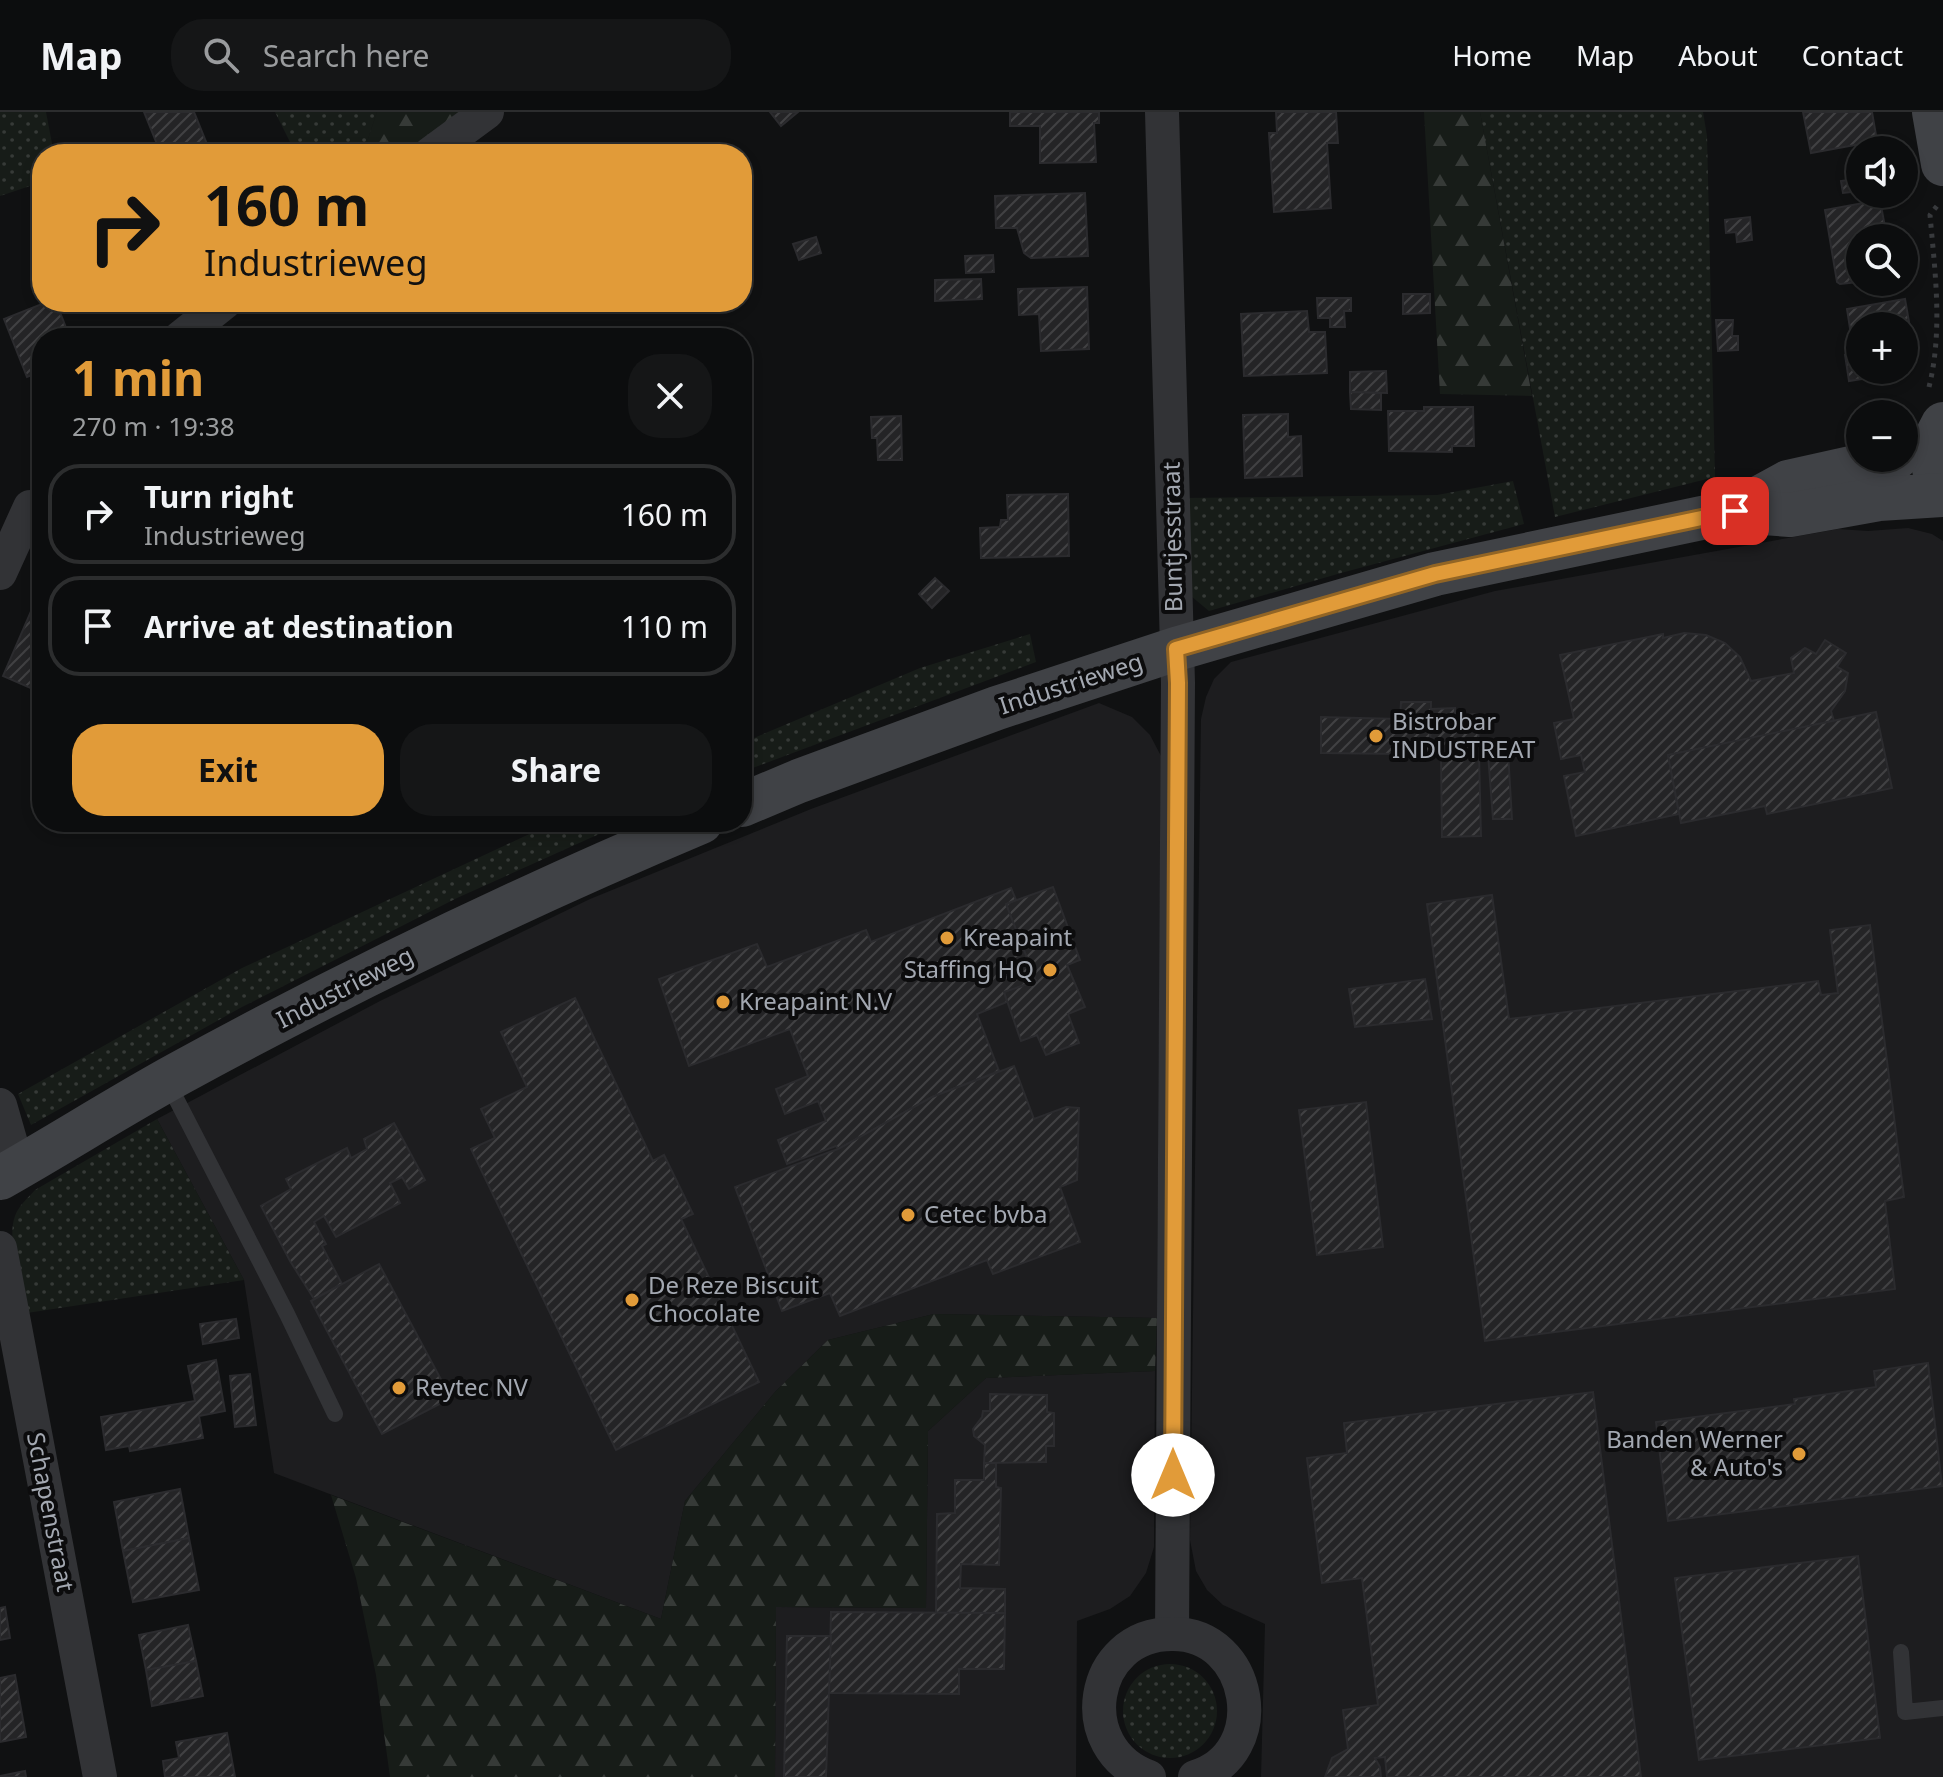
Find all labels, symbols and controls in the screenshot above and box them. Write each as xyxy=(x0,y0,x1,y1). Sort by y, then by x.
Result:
search box xyxy=(171,19,731,91)
text: Map xyxy=(40,29,123,81)
icon: search xyxy=(199,33,243,77)
text: Search here xyxy=(263,35,430,76)
text: Home xyxy=(1452,36,1532,74)
text: Map xyxy=(1576,36,1634,74)
text: About xyxy=(1678,36,1758,74)
text: Contact xyxy=(1802,36,1903,74)
map controls xyxy=(1846,136,1918,472)
button: sound xyxy=(1846,136,1918,208)
text: 160 m xyxy=(204,166,369,242)
icon: right xyxy=(72,176,176,280)
button: search xyxy=(1846,224,1918,296)
text: Industrieweg xyxy=(204,238,428,287)
button: + xyxy=(1846,312,1918,384)
text: 1 min xyxy=(72,345,204,410)
button: close xyxy=(628,354,712,438)
button: − xyxy=(1846,400,1918,472)
text: 270 m · 19:38 xyxy=(72,408,235,444)
street label: Buntjesstraat xyxy=(1154,461,1189,612)
text: Turn right xyxy=(144,476,294,517)
pin xyxy=(1701,477,1769,545)
icon: arrive xyxy=(1713,489,1757,533)
icon: right xyxy=(76,492,120,536)
text: 160 m xyxy=(621,494,708,535)
text: Industrieweg xyxy=(144,517,305,553)
icon: arrive xyxy=(76,604,120,648)
text: Arrive at destination xyxy=(144,606,454,647)
text: 110 m xyxy=(621,606,708,647)
street label: Industrieweg xyxy=(995,644,1147,721)
place label: Bistrobar INDUSTREAT xyxy=(1392,704,1536,765)
button: Exit xyxy=(72,724,384,816)
button: Share xyxy=(400,724,712,816)
marker: Bistrobar INDUSTREAT xyxy=(1367,727,1385,745)
place label: Kreapaint xyxy=(963,920,1073,953)
marker: Kreapaint xyxy=(938,929,956,947)
street label: Industrieweg xyxy=(270,938,418,1035)
place label: Staffing HQ xyxy=(904,952,1034,985)
marker: Staffing HQ xyxy=(1041,961,1059,979)
place label: Kreapaint N.V xyxy=(739,984,893,1017)
marker: Kreapaint N.V xyxy=(714,993,732,1011)
place label: Cetec bvba xyxy=(924,1197,1047,1230)
marker: Cetec bvba xyxy=(899,1206,917,1224)
place label: De Reze Biscuit Chocolate xyxy=(648,1268,819,1329)
marker: De Reze Biscuit Chocolate xyxy=(623,1291,641,1309)
place label: Reytec NV xyxy=(415,1370,528,1403)
marker: Reytec NV xyxy=(390,1379,408,1397)
place label: Banden Werner & Auto's xyxy=(1606,1422,1783,1483)
street label: Schapenstraat xyxy=(20,1429,83,1594)
position arrow xyxy=(1131,1433,1215,1517)
marker: Banden Werner & Auto's xyxy=(1790,1445,1808,1463)

